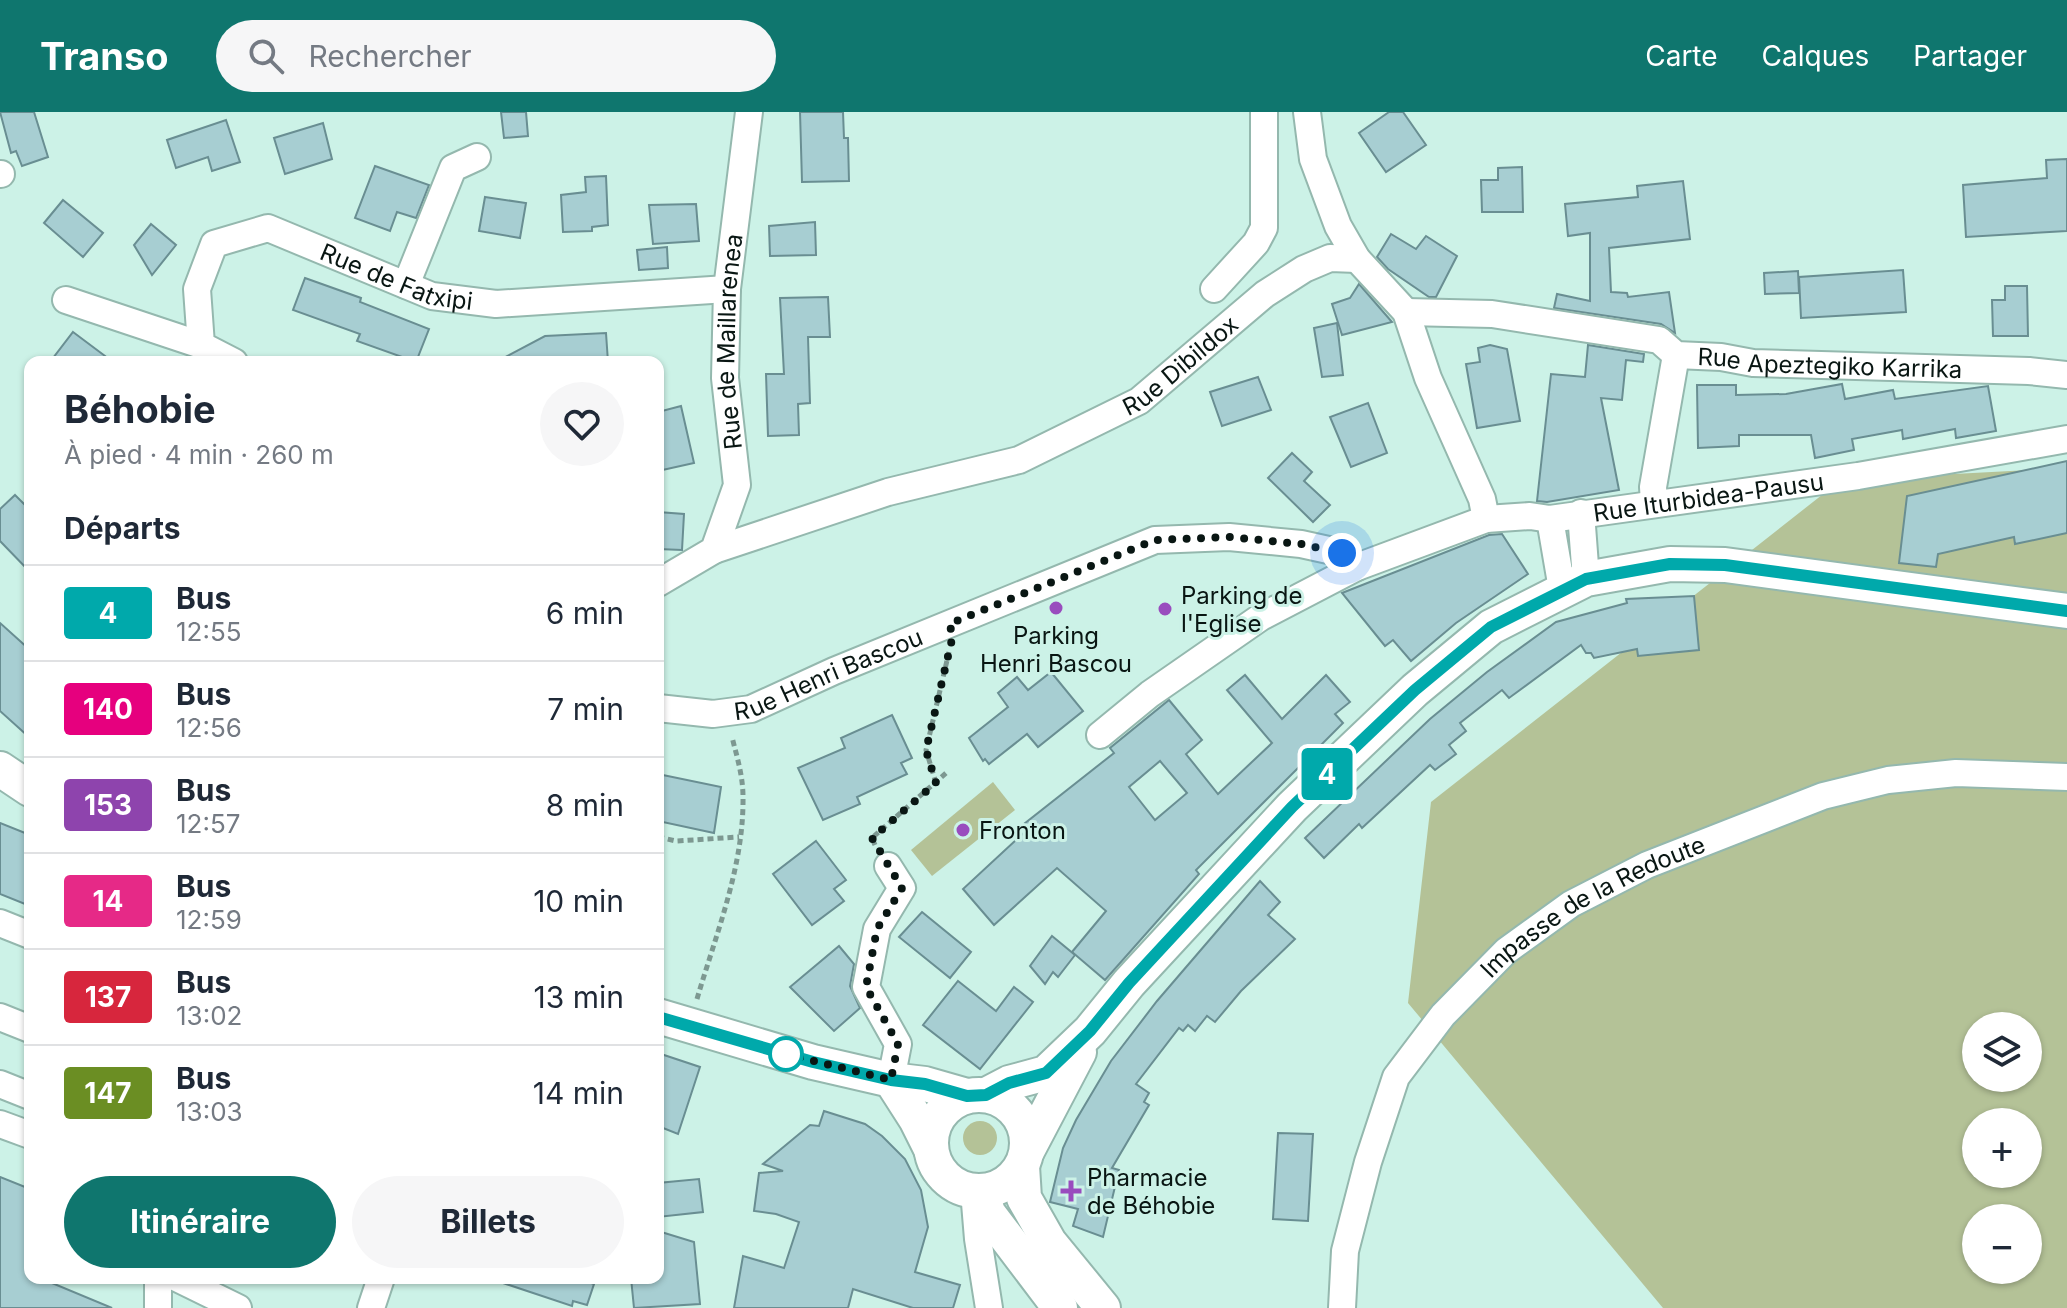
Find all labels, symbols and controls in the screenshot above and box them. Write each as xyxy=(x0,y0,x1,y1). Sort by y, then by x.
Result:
search box xyxy=(216,20,776,92)
text: Transo xyxy=(40,33,168,79)
icon: search xyxy=(244,34,288,78)
text: Rechercher xyxy=(308,38,472,74)
text: Carte xyxy=(1645,39,1718,73)
text: Calques xyxy=(1762,39,1869,73)
text: Partager xyxy=(1913,39,2027,73)
street label: Rue de Maillarenea xyxy=(710,232,748,451)
street label: Rue de Fatxipi xyxy=(316,237,474,315)
street label: Rue Dibildox xyxy=(1118,309,1244,421)
street label: Rue Apeztegiko Karrika xyxy=(1697,341,1963,384)
button: heart xyxy=(540,382,624,466)
text: Béhobie xyxy=(64,386,216,432)
text: À pied · 4 min · 260 m xyxy=(64,439,334,470)
street label: Rue Iturbidea-Pausu xyxy=(1591,466,1826,527)
text: Départs xyxy=(64,510,181,546)
your location xyxy=(1322,533,1362,573)
text: Bus xyxy=(176,580,231,616)
place label: Parking de l'Eglise xyxy=(1181,581,1303,638)
text: 6 min xyxy=(546,595,624,631)
text: 4 xyxy=(99,596,117,630)
marker: Parking Henri Bascou xyxy=(1047,599,1065,617)
marker: Parking de l'Eglise xyxy=(1156,600,1174,618)
text: 12:55 xyxy=(176,616,242,647)
place label: Parking Henri Bascou xyxy=(980,621,1132,678)
street label: Rue Henri Bascou xyxy=(732,622,927,726)
text: Bus xyxy=(176,676,231,712)
text: 7 min xyxy=(547,691,624,727)
text: 140 xyxy=(83,692,133,726)
text: 12:56 xyxy=(176,712,242,743)
line badge: 4 xyxy=(1301,748,1353,800)
text: 4 xyxy=(1318,757,1336,791)
text: Bus xyxy=(176,772,231,808)
text: 8 min xyxy=(546,787,624,823)
text: 153 xyxy=(84,788,132,822)
text: 12:57 xyxy=(176,808,240,839)
place label: Fronton xyxy=(979,816,1066,845)
marker: Fronton xyxy=(954,821,972,839)
street label: Impasse de la Redoute xyxy=(1474,829,1709,983)
text: Bus xyxy=(176,868,231,904)
text: 10 min xyxy=(533,883,624,919)
text: 14 xyxy=(92,884,124,918)
text: 12:59 xyxy=(176,904,242,935)
text: Bus xyxy=(176,964,231,1000)
text: 13 min xyxy=(534,979,624,1015)
text: 137 xyxy=(85,980,131,1014)
text: 13:02 xyxy=(176,1000,242,1031)
map controls xyxy=(1962,1012,2042,1284)
button: layers xyxy=(1962,1012,2042,1092)
unlabelled marker xyxy=(769,1037,803,1071)
text: Bus xyxy=(176,1060,231,1096)
text: 14 min xyxy=(533,1075,624,1111)
text: 147 xyxy=(84,1076,132,1110)
text: 13:03 xyxy=(176,1096,243,1127)
button: + xyxy=(1962,1108,2042,1188)
place label: Pharmacie de Béhobie xyxy=(1087,1163,1215,1220)
button: Itinéraire xyxy=(64,1176,336,1268)
button: Billets xyxy=(352,1176,624,1268)
marker: Pharmacie de Béhobie xyxy=(1062,1182,1080,1200)
button: − xyxy=(1962,1204,2042,1284)

